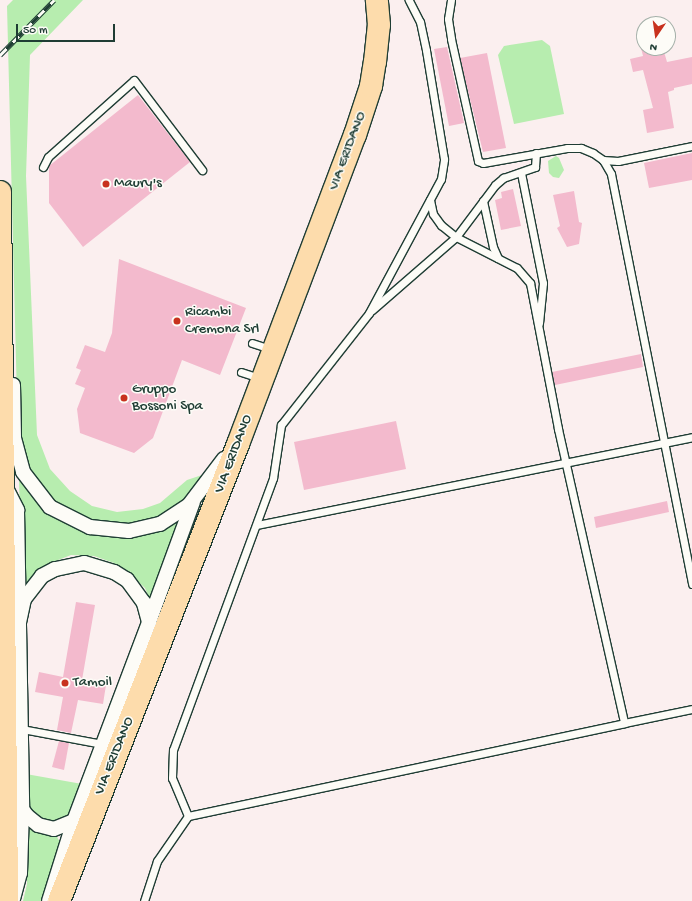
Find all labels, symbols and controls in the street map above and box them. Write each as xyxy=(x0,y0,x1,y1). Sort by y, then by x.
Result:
scale bar xyxy=(18,16,117,42)
north arrow xyxy=(636,16,676,56)
text: 50 m xyxy=(23,24,48,38)
text: N xyxy=(649,40,658,53)
street label: VIA ERIDANO xyxy=(325,109,371,193)
place label: Maury's xyxy=(114,175,162,193)
marker: Maury's xyxy=(101,179,111,189)
place label: Ricambi Cremona Srl xyxy=(185,303,259,338)
marker: Ricambi Cremona Srl xyxy=(172,316,182,326)
place label: Gruppo Bossoni Spa xyxy=(132,380,203,415)
marker: Gruppo Bossoni Spa xyxy=(119,393,129,403)
street label: VIA ERIDANO xyxy=(211,412,257,496)
place label: Tamoil xyxy=(73,674,112,692)
marker: Tamoil xyxy=(60,678,70,688)
street label: VIA ERIDANO xyxy=(91,714,139,798)

